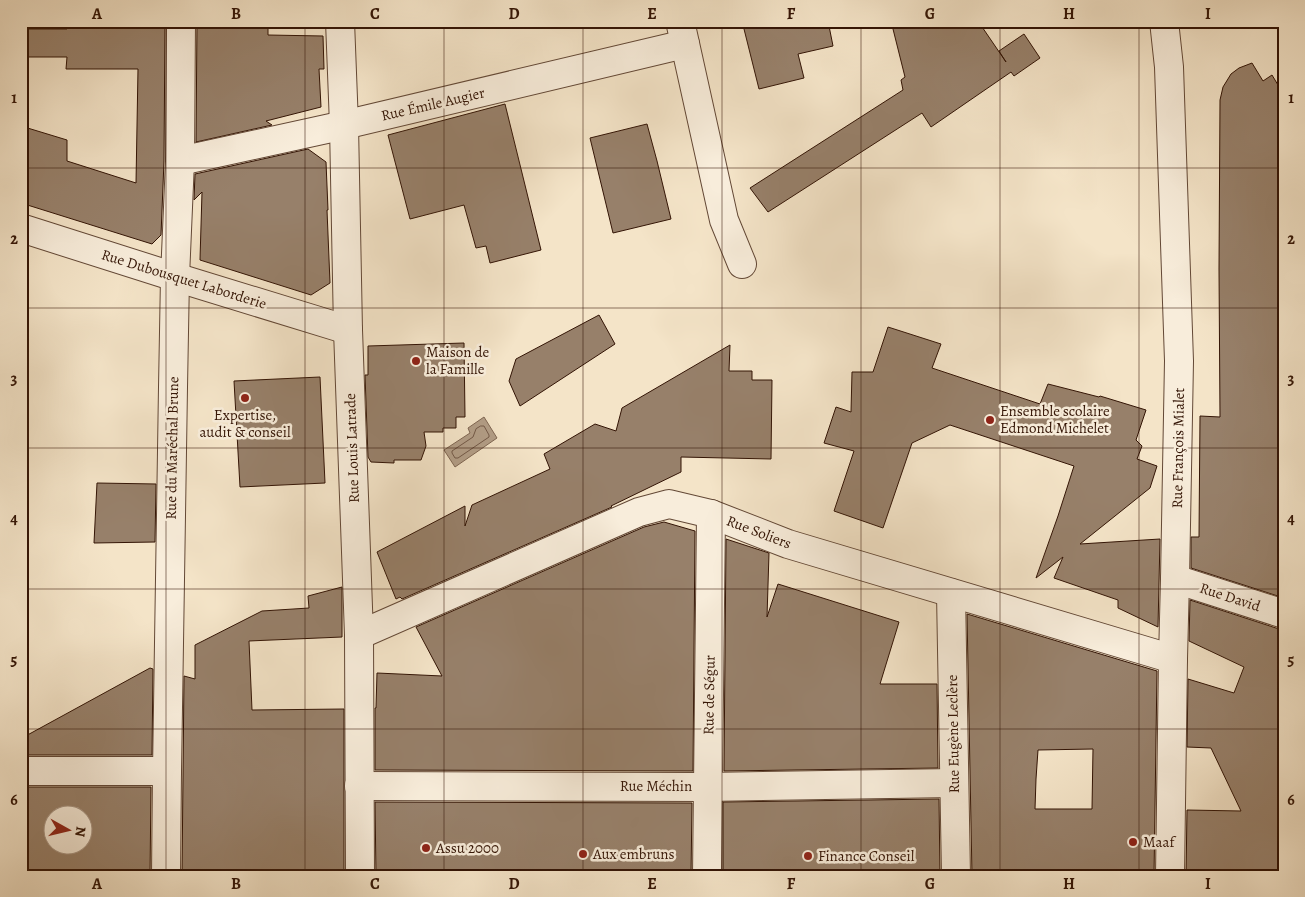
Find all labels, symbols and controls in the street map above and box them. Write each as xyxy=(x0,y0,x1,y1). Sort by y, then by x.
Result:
text: A xyxy=(91,3,103,25)
text: B xyxy=(231,3,241,25)
text: C xyxy=(370,3,380,25)
text: D xyxy=(508,3,520,25)
text: E xyxy=(647,3,657,25)
text: F xyxy=(787,3,796,25)
text: G xyxy=(925,3,935,25)
text: H xyxy=(1063,3,1075,25)
text: I xyxy=(1205,3,1211,25)
street label: Rue Émile Augier xyxy=(379,82,487,126)
text: 1 xyxy=(11,87,17,109)
text: 1 xyxy=(1288,87,1294,109)
text: 2 xyxy=(10,228,18,250)
text: 2 xyxy=(1287,228,1295,250)
street label: Rue Dubousquet Laborderie xyxy=(99,244,269,314)
place label: Maison de la Famille xyxy=(426,342,490,379)
marker: Maison de la Famille xyxy=(410,355,422,367)
text: 3 xyxy=(11,368,18,390)
text: 3 xyxy=(1288,368,1295,390)
street label: Rue du Maréchal Brune xyxy=(161,376,183,520)
street label: Rue François Mialet xyxy=(1167,387,1189,508)
marker: Expertise, audit & conseil xyxy=(239,392,251,404)
street label: Rue Louis Latrade xyxy=(340,392,364,503)
place label: Ensemble scolaire Edmond Michelet xyxy=(1000,401,1110,438)
place label: Expertise, audit & conseil xyxy=(199,405,291,442)
marker: Ensemble scolaire Edmond Michelet xyxy=(984,414,996,426)
text: 4 xyxy=(10,508,18,530)
text: 4 xyxy=(1287,508,1295,530)
street label: Rue Soliers xyxy=(724,510,794,554)
street label: Rue David xyxy=(1197,578,1264,616)
text: 5 xyxy=(11,649,18,671)
text: 5 xyxy=(1288,649,1295,671)
street label: Rue de Ségur xyxy=(698,655,720,735)
street label: Rue Eugène Leclère xyxy=(942,674,964,794)
street label: Rue Méchin xyxy=(620,776,692,796)
text: 6 xyxy=(10,789,18,811)
text: 6 xyxy=(1287,789,1295,811)
north arrow xyxy=(42,804,92,854)
text: N xyxy=(70,825,90,838)
place label: Maaf xyxy=(1143,832,1177,852)
marker: Maaf xyxy=(1127,836,1139,848)
place label: Assu 2000 xyxy=(435,838,499,858)
marker: Assu 2000 xyxy=(420,842,432,854)
place label: Aux embruns xyxy=(592,844,675,864)
place label: Finance Conseil xyxy=(818,846,915,866)
marker: Aux embruns xyxy=(577,848,589,860)
marker: Finance Conseil xyxy=(802,850,814,862)
text: A xyxy=(91,873,103,895)
text: B xyxy=(231,873,241,895)
text: C xyxy=(370,873,380,895)
text: D xyxy=(508,873,520,895)
text: E xyxy=(647,873,657,895)
text: F xyxy=(787,873,796,895)
text: G xyxy=(925,873,935,895)
text: H xyxy=(1063,873,1075,895)
text: I xyxy=(1205,873,1211,895)

